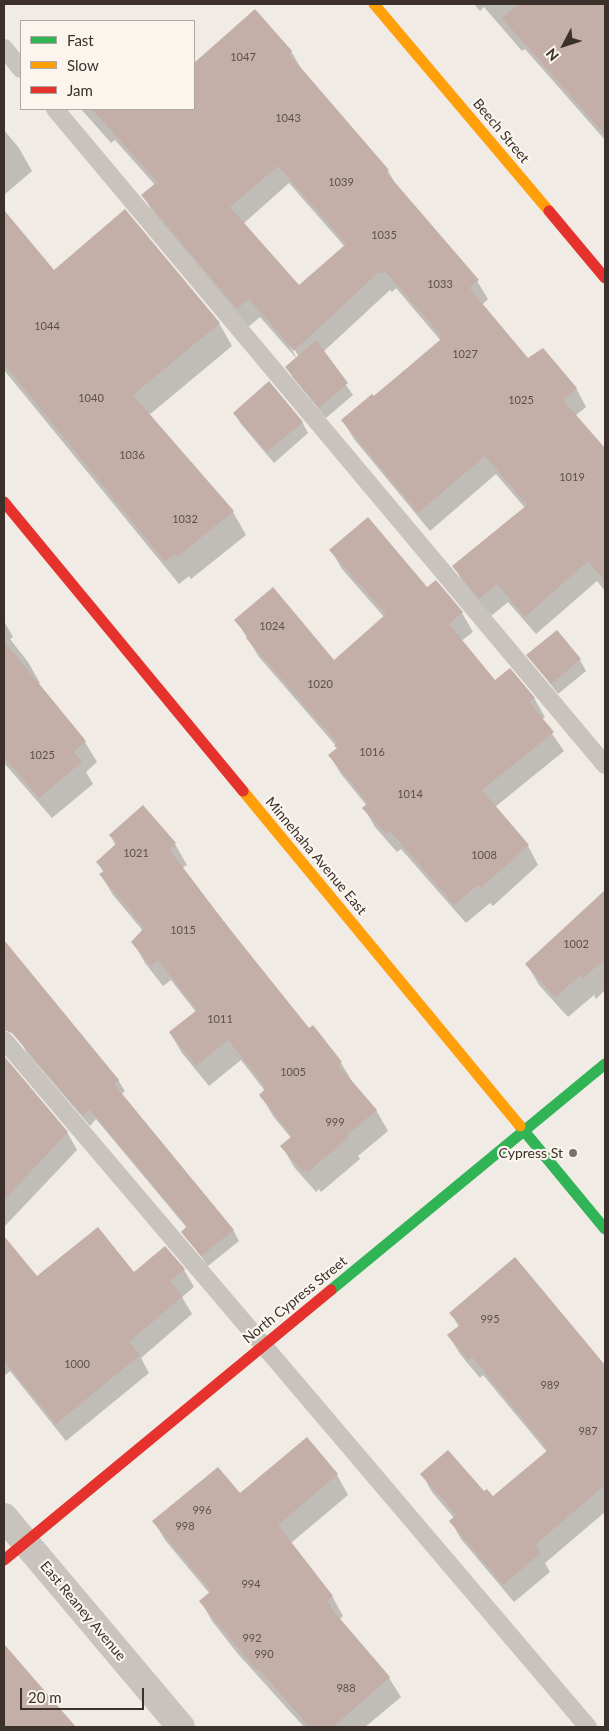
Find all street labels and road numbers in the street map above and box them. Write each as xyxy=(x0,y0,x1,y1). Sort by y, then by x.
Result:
street label: Beech Street xyxy=(469,95,533,167)
street label: Minnehaha Avenue East xyxy=(262,794,370,918)
street label: North Cypress Street xyxy=(240,1253,350,1347)
street label: East Reaney Avenue xyxy=(37,1558,129,1664)

